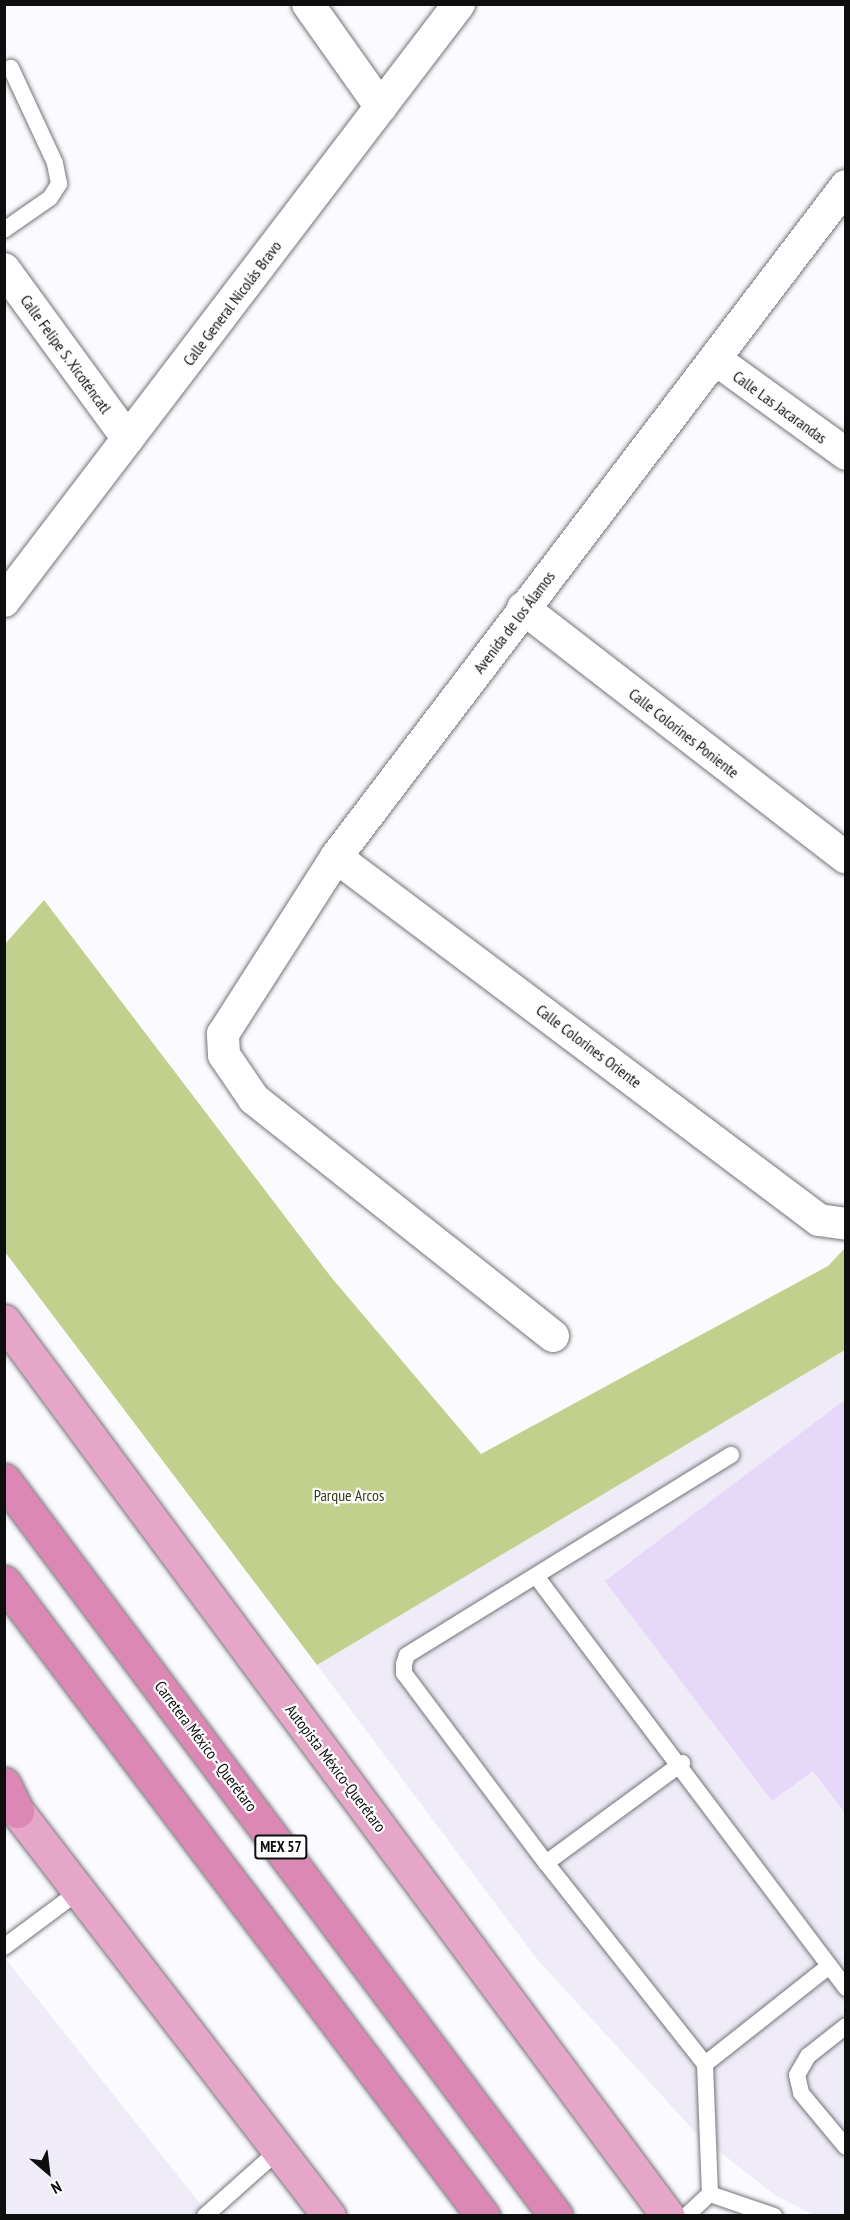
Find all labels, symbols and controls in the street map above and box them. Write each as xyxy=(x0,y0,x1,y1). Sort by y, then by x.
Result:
street label: Calle General Nicolás Bravo xyxy=(179,237,285,369)
street label: Calle Felipe S. Xicoténcatl xyxy=(16,290,116,418)
street label: Calle Las Jacarandas xyxy=(729,366,831,448)
street label: Avenida de los Álamos xyxy=(469,567,559,677)
street label: Calle Colorines Poniente xyxy=(625,684,743,782)
street label: Calle Colorines Oriente xyxy=(533,1000,645,1092)
park label: Parque Arcos xyxy=(313,1485,385,1505)
street label: Carretera México - Querétaro xyxy=(150,1676,262,1816)
street label: Autopista México-Querétaro xyxy=(282,1700,390,1836)
road number: MEX 57 xyxy=(254,1835,308,1859)
north arrow xyxy=(18,2142,78,2202)
text: N xyxy=(48,2177,65,2199)

